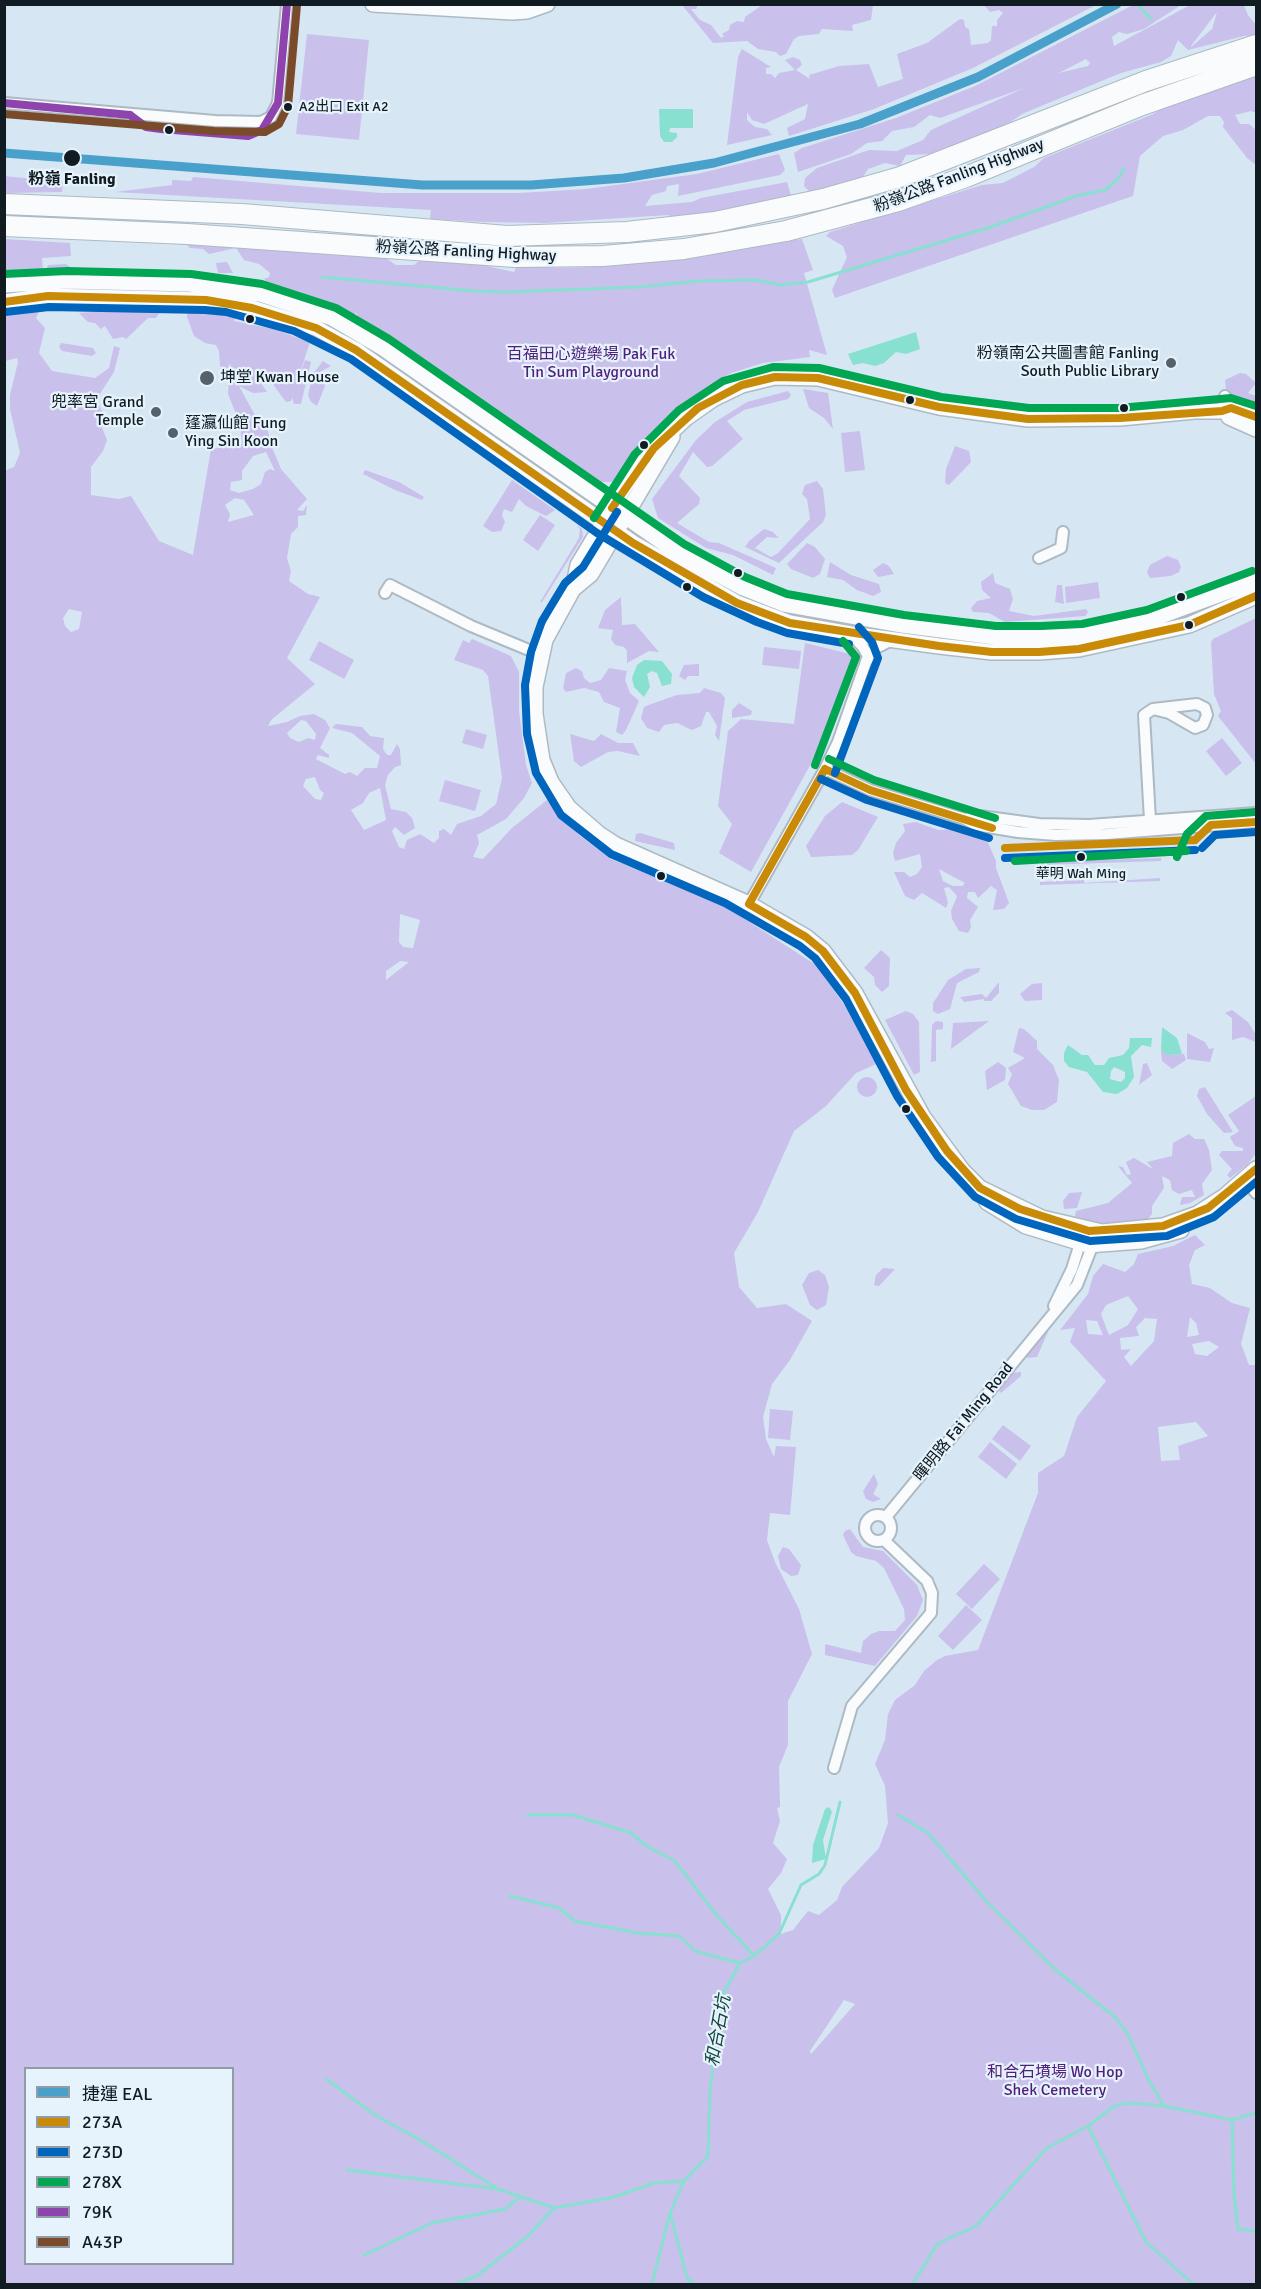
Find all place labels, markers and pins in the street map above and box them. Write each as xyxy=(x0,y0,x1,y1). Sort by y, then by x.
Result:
place label: A2出口 Exit A2 xyxy=(299,99,388,115)
marker: A2出口 Exit A2 xyxy=(282,101,294,113)
unlabelled marker xyxy=(163,124,175,136)
marker: 粉嶺 Fanling xyxy=(62,148,82,168)
place label: 粉嶺 Fanling xyxy=(28,170,116,190)
unlabelled marker xyxy=(244,313,256,325)
place label: 粉嶺南公共圖書館 Fanling South Public Library xyxy=(977,344,1159,382)
marker: 粉嶺南公共圖書館 Fanling South Public Library xyxy=(1164,356,1178,370)
place label: 坤堂 Kwan House xyxy=(220,368,339,388)
marker: 坤堂 Kwan House xyxy=(198,369,216,387)
place label: 兜率宮 Grand Temple xyxy=(51,393,144,431)
unlabelled marker xyxy=(904,394,916,406)
unlabelled marker xyxy=(1118,402,1130,414)
marker: 兜率宮 Grand Temple xyxy=(149,405,163,419)
place label: 蓬瀛仙館 Fung Ying Sin Koon xyxy=(185,414,286,452)
marker: 蓬瀛仙館 Fung Ying Sin Koon xyxy=(166,426,180,440)
unlabelled marker xyxy=(638,439,650,451)
unlabelled marker xyxy=(732,567,744,579)
unlabelled marker xyxy=(681,581,693,593)
unlabelled marker xyxy=(1175,591,1187,603)
unlabelled marker xyxy=(1183,619,1195,631)
marker: 華明 Wah Ming xyxy=(1075,851,1087,863)
place label: 華明 Wah Ming xyxy=(1036,866,1126,882)
unlabelled marker xyxy=(655,870,667,882)
unlabelled marker xyxy=(900,1103,912,1115)

